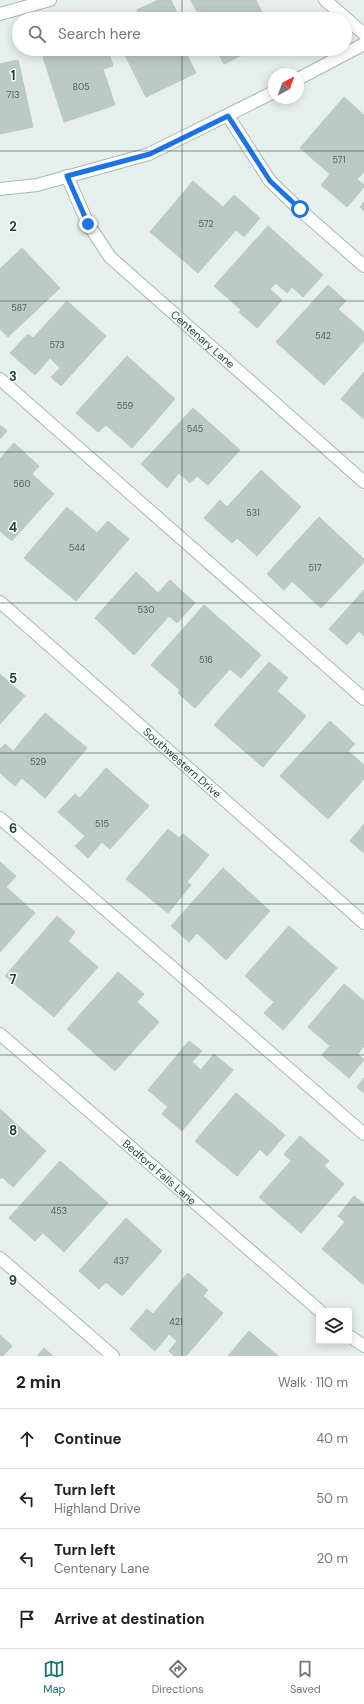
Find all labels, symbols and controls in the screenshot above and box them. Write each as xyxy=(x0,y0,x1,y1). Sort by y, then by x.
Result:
search box xyxy=(12,12,352,56)
icon: search xyxy=(26,23,48,45)
text: Search here xyxy=(58,24,141,44)
text: 1 xyxy=(11,67,15,84)
north arrow xyxy=(268,68,304,104)
house number: 805 xyxy=(72,81,90,93)
house number: 713 xyxy=(7,89,19,101)
house number: 571 xyxy=(333,154,346,166)
route start xyxy=(291,200,309,218)
route end xyxy=(79,215,97,233)
text: 2 xyxy=(9,218,17,235)
house number: 572 xyxy=(198,218,214,230)
house number: 587 xyxy=(11,302,27,314)
street label: Centenary Lane xyxy=(168,307,238,371)
house number: 542 xyxy=(315,330,331,342)
house number: 573 xyxy=(49,339,65,351)
text: 3 xyxy=(9,368,17,385)
house number: 559 xyxy=(117,400,134,412)
house number: 545 xyxy=(187,423,203,435)
house number: 560 xyxy=(13,478,31,490)
house number: 531 xyxy=(246,507,260,519)
text: 4 xyxy=(9,519,17,536)
house number: 544 xyxy=(69,542,86,554)
house number: 517 xyxy=(308,562,322,574)
house number: 530 xyxy=(138,604,154,616)
house number: 516 xyxy=(199,654,213,666)
text: 5 xyxy=(9,670,17,687)
street label: Southwestern Drive xyxy=(140,725,224,801)
house number: 529 xyxy=(30,756,46,768)
house number: 515 xyxy=(95,818,109,830)
text: 6 xyxy=(9,820,17,837)
text: 7 xyxy=(10,971,17,988)
text: 8 xyxy=(9,1122,17,1139)
street label: Bedford Falls Lane xyxy=(120,1136,199,1208)
house number: 453 xyxy=(51,1205,67,1217)
house number: 437 xyxy=(113,1255,129,1267)
text: 9 xyxy=(9,1272,17,1289)
map controls xyxy=(316,1308,352,1344)
button: layers xyxy=(316,1308,352,1344)
house number: 421 xyxy=(169,1316,183,1328)
text: 2 min xyxy=(16,1371,61,1393)
text: Walk · 110 m xyxy=(278,1374,348,1391)
icon: ahead xyxy=(16,1428,38,1450)
text: Continue xyxy=(54,1429,122,1449)
text: 40 m xyxy=(316,1430,348,1447)
text: Turn left xyxy=(54,1480,115,1500)
icon: left xyxy=(16,1488,38,1510)
text: 50 m xyxy=(316,1490,348,1507)
text: Highland Drive xyxy=(54,1500,141,1517)
text: Turn left xyxy=(54,1540,115,1560)
icon: left xyxy=(16,1548,38,1570)
text: 20 m xyxy=(317,1550,348,1567)
text: Centenary Lane xyxy=(54,1560,149,1577)
icon: arrive xyxy=(16,1608,38,1630)
text: Arrive at destination xyxy=(54,1609,205,1629)
tab: Map xyxy=(43,1658,65,1696)
tab: Directions xyxy=(152,1658,204,1696)
tab: Saved xyxy=(290,1658,321,1696)

